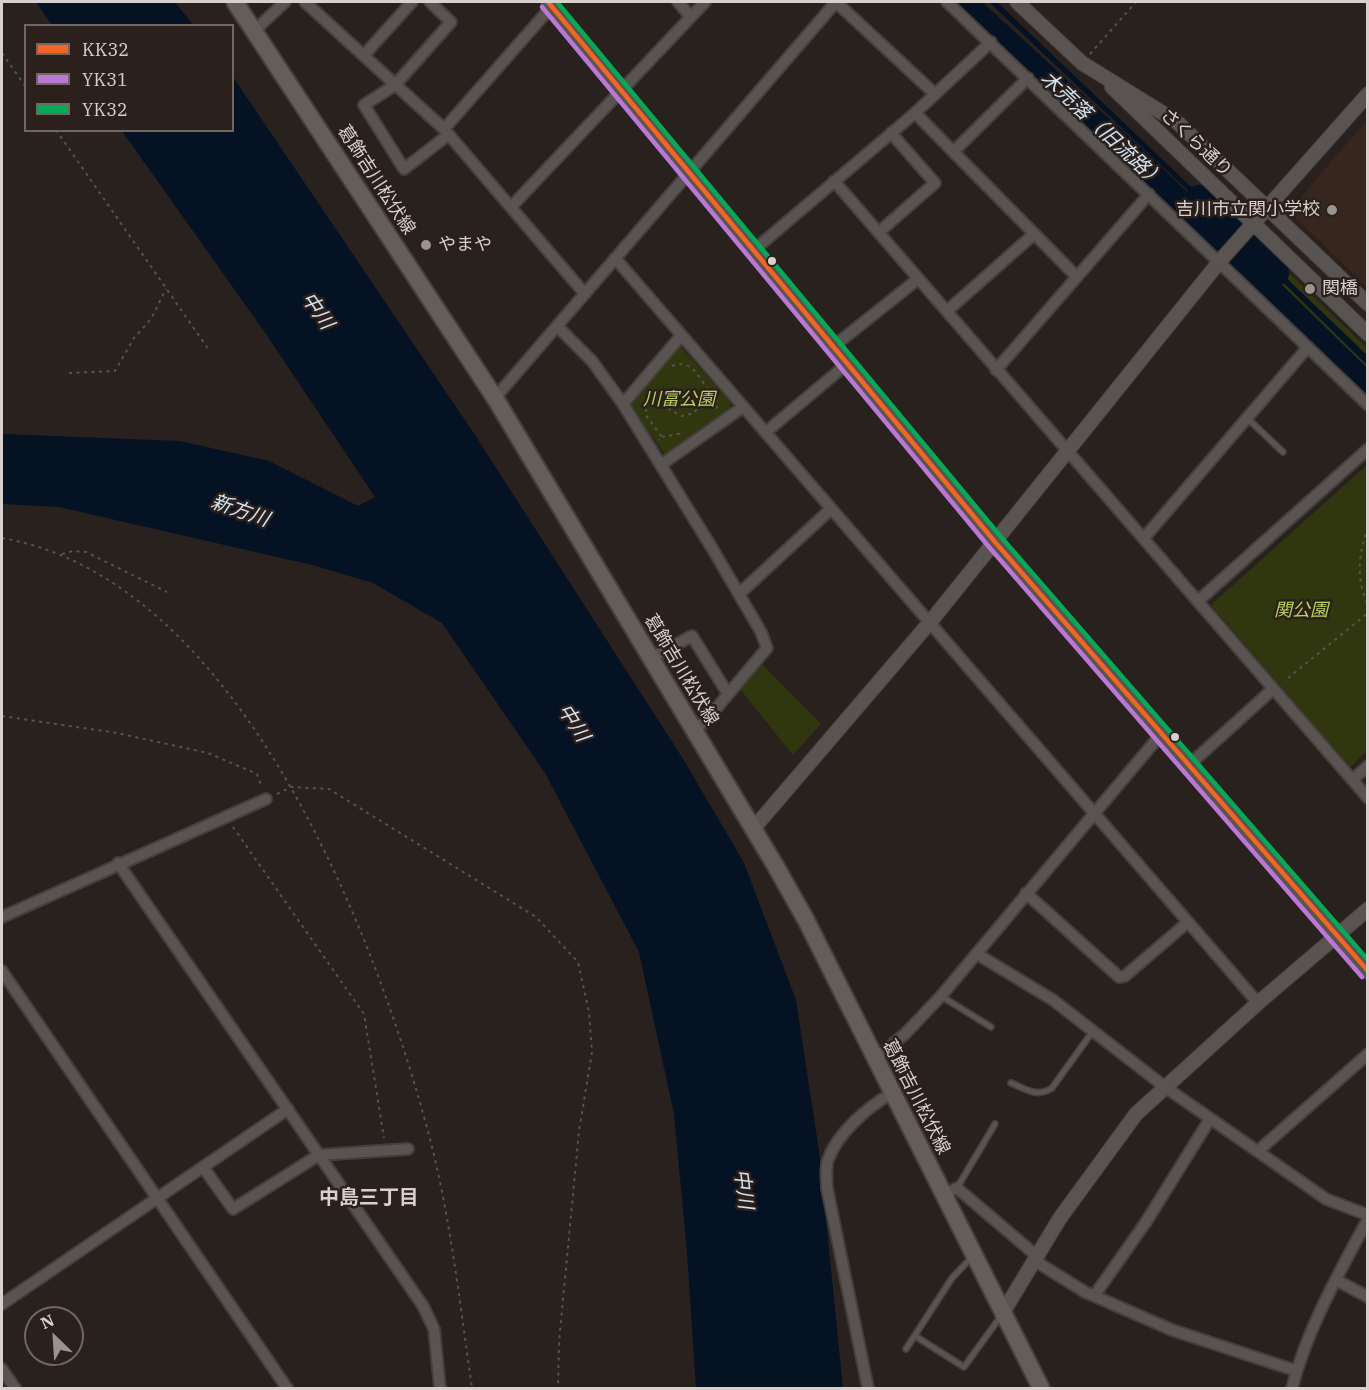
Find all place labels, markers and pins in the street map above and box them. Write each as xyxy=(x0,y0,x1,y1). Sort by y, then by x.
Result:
place label: 吉川市立関小学校 xyxy=(1176,199,1320,221)
marker: 吉川市立関小学校 xyxy=(1325,203,1339,217)
place label: やまや xyxy=(438,234,492,256)
marker: やまや xyxy=(419,238,433,252)
unlabelled marker xyxy=(766,255,778,267)
place label: 関橋 xyxy=(1322,278,1358,300)
marker: 関橋 xyxy=(1303,282,1317,296)
unlabelled marker xyxy=(1169,731,1181,743)

